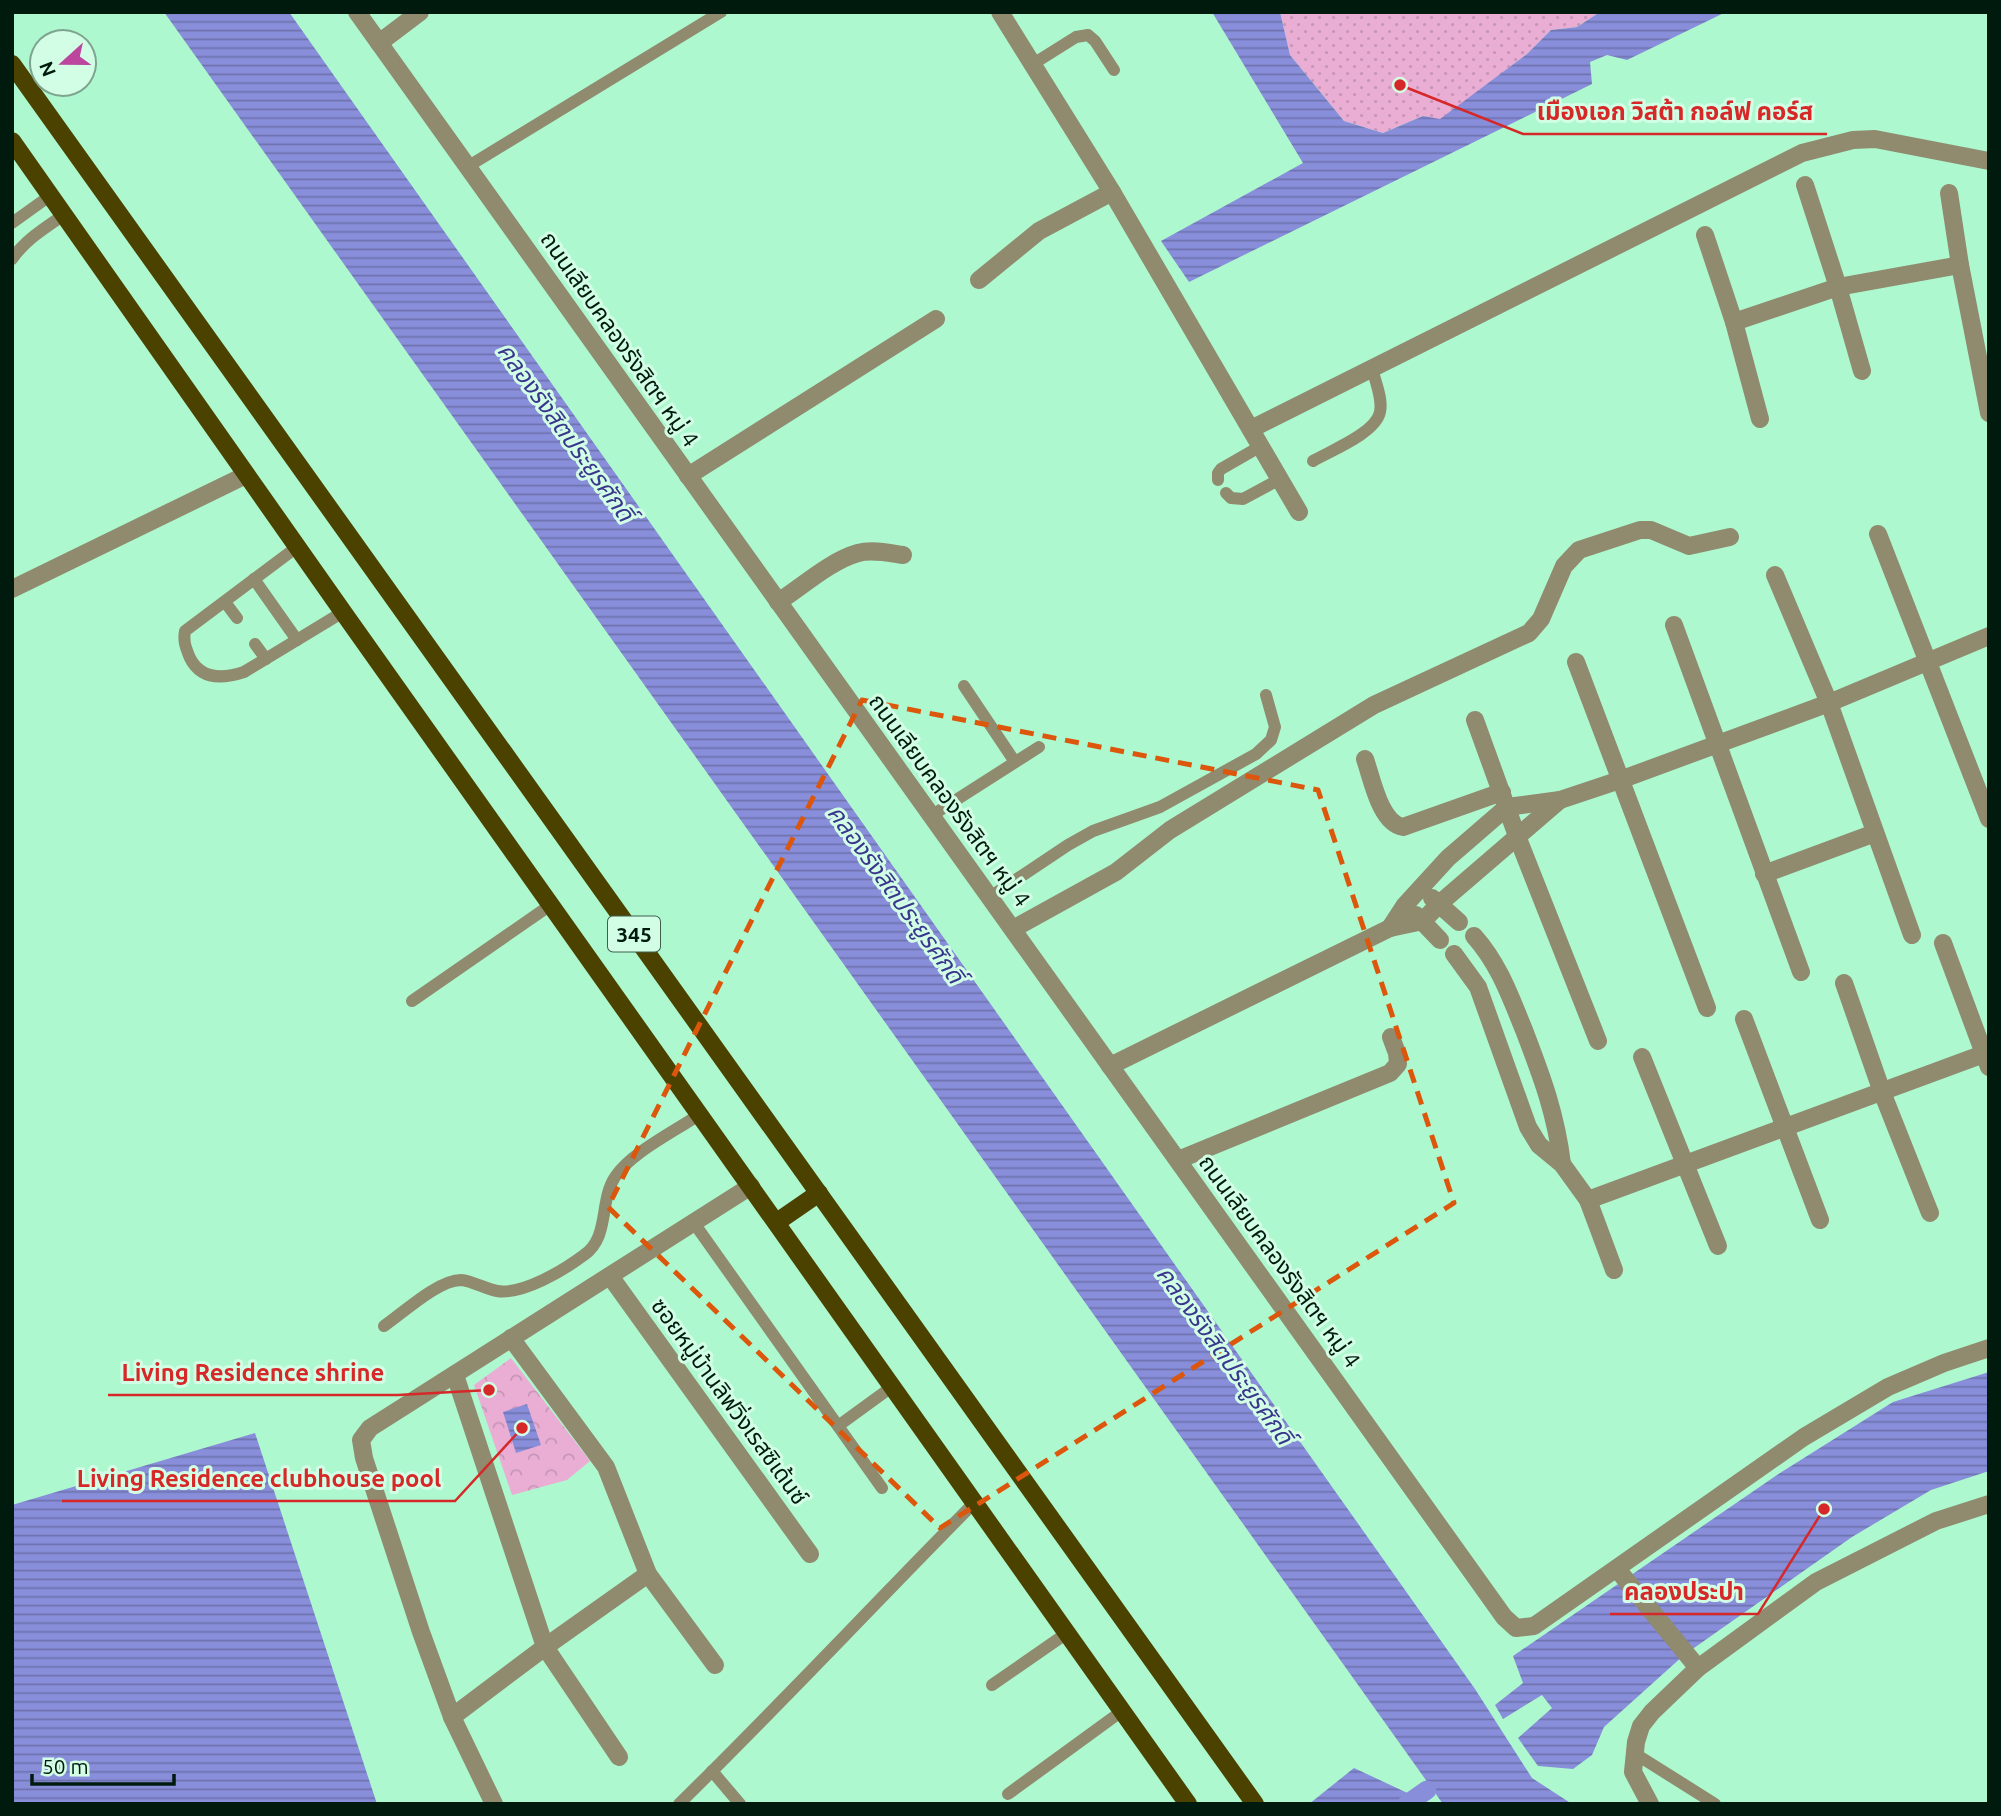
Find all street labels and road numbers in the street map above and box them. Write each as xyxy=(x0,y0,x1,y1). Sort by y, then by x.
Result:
street label: ถนนเลียบคลองรังสิตฯ หมู่ 4 xyxy=(534,227,704,453)
street label: ถนนเลียบคลองรังสิตฯ หมู่ 4 xyxy=(862,689,1036,913)
road number: 345 xyxy=(608,916,660,951)
street label: ถนนเลียบคลองรังสิตฯ หมู่ 4 xyxy=(1192,1150,1366,1374)
street label: ซอยหมู่บ้านลิฟวิ่งเรสซิเด้นซ์ xyxy=(644,1292,815,1511)

